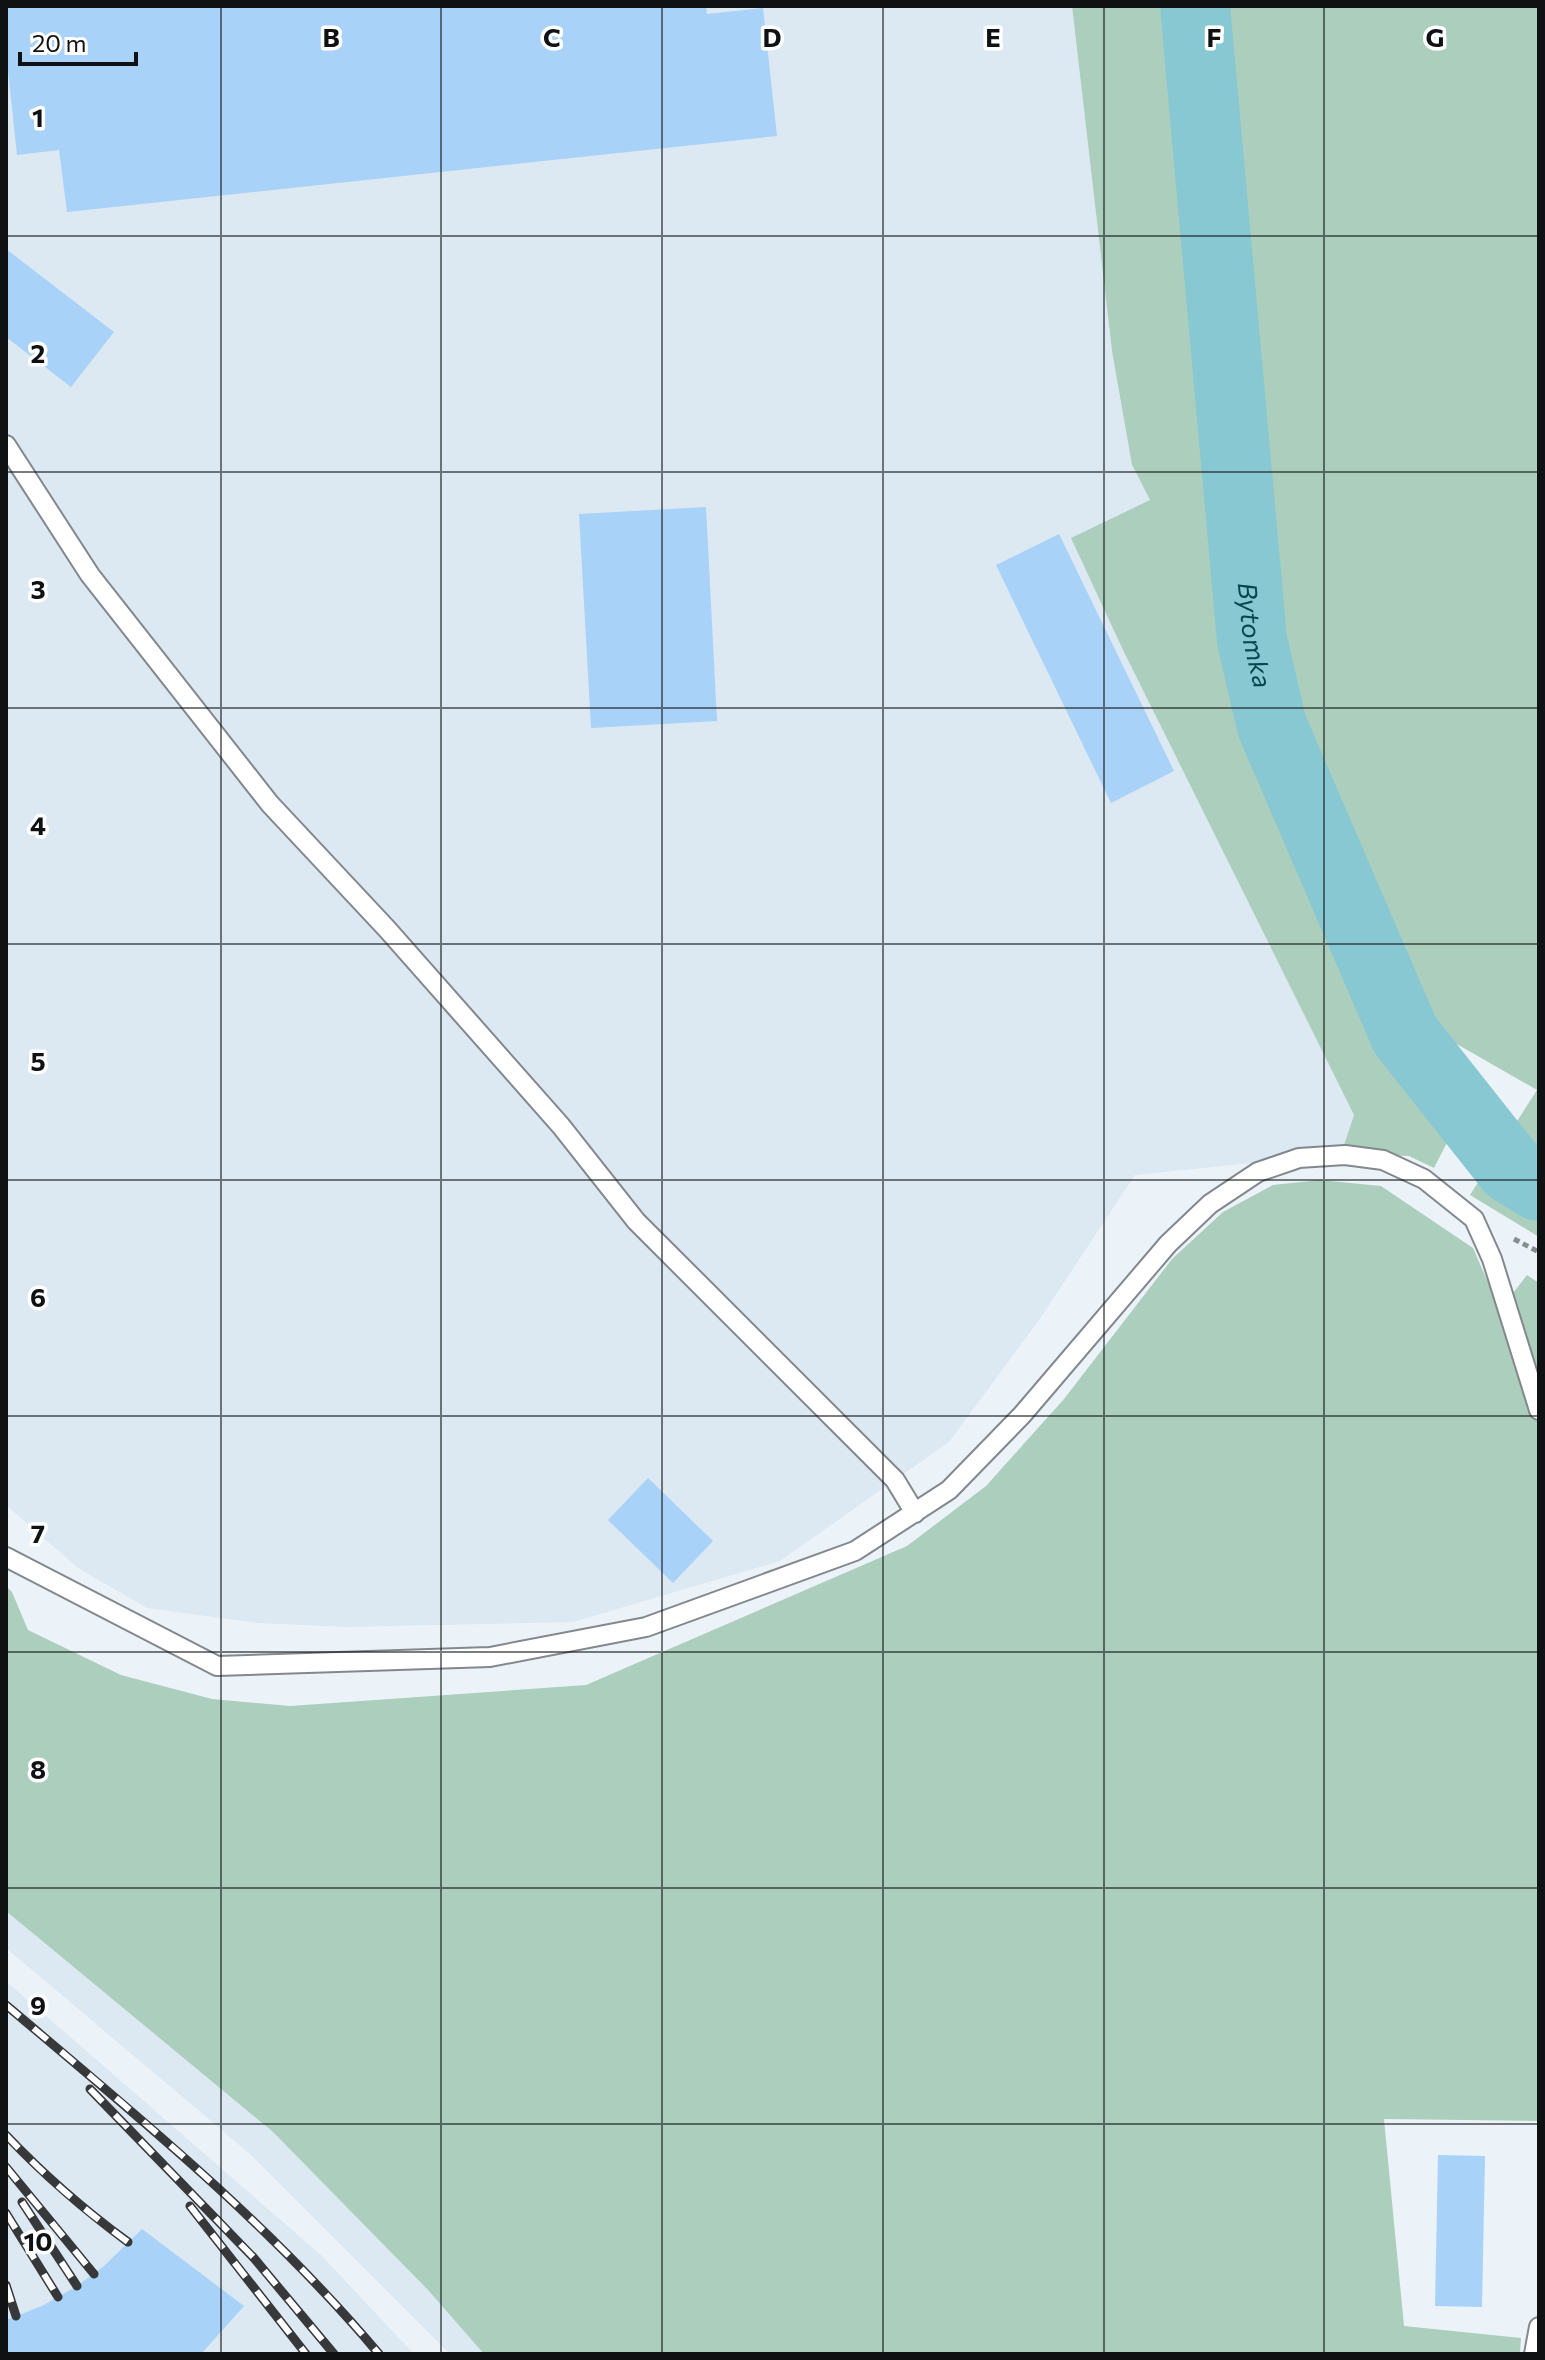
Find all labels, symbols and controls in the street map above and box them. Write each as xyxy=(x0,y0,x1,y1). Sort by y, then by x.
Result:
scale bar xyxy=(20,16,136,66)
text: B xyxy=(322,21,340,52)
text: C xyxy=(543,21,561,52)
text: D xyxy=(762,21,782,52)
text: E xyxy=(985,21,1001,52)
text: F xyxy=(1206,21,1222,52)
text: G xyxy=(1426,21,1444,52)
text: 20 m xyxy=(32,28,86,57)
text: 1 xyxy=(32,101,44,132)
text: 2 xyxy=(31,337,45,368)
text: 3 xyxy=(30,573,46,604)
water label: Bytomka xyxy=(1233,581,1280,691)
text: 4 xyxy=(30,809,46,840)
text: 5 xyxy=(30,1045,46,1076)
text: 6 xyxy=(30,1281,46,1312)
text: 7 xyxy=(31,1517,45,1548)
text: 8 xyxy=(30,1753,46,1784)
text: 9 xyxy=(30,1989,46,2020)
text: 10 xyxy=(23,2225,53,2256)

